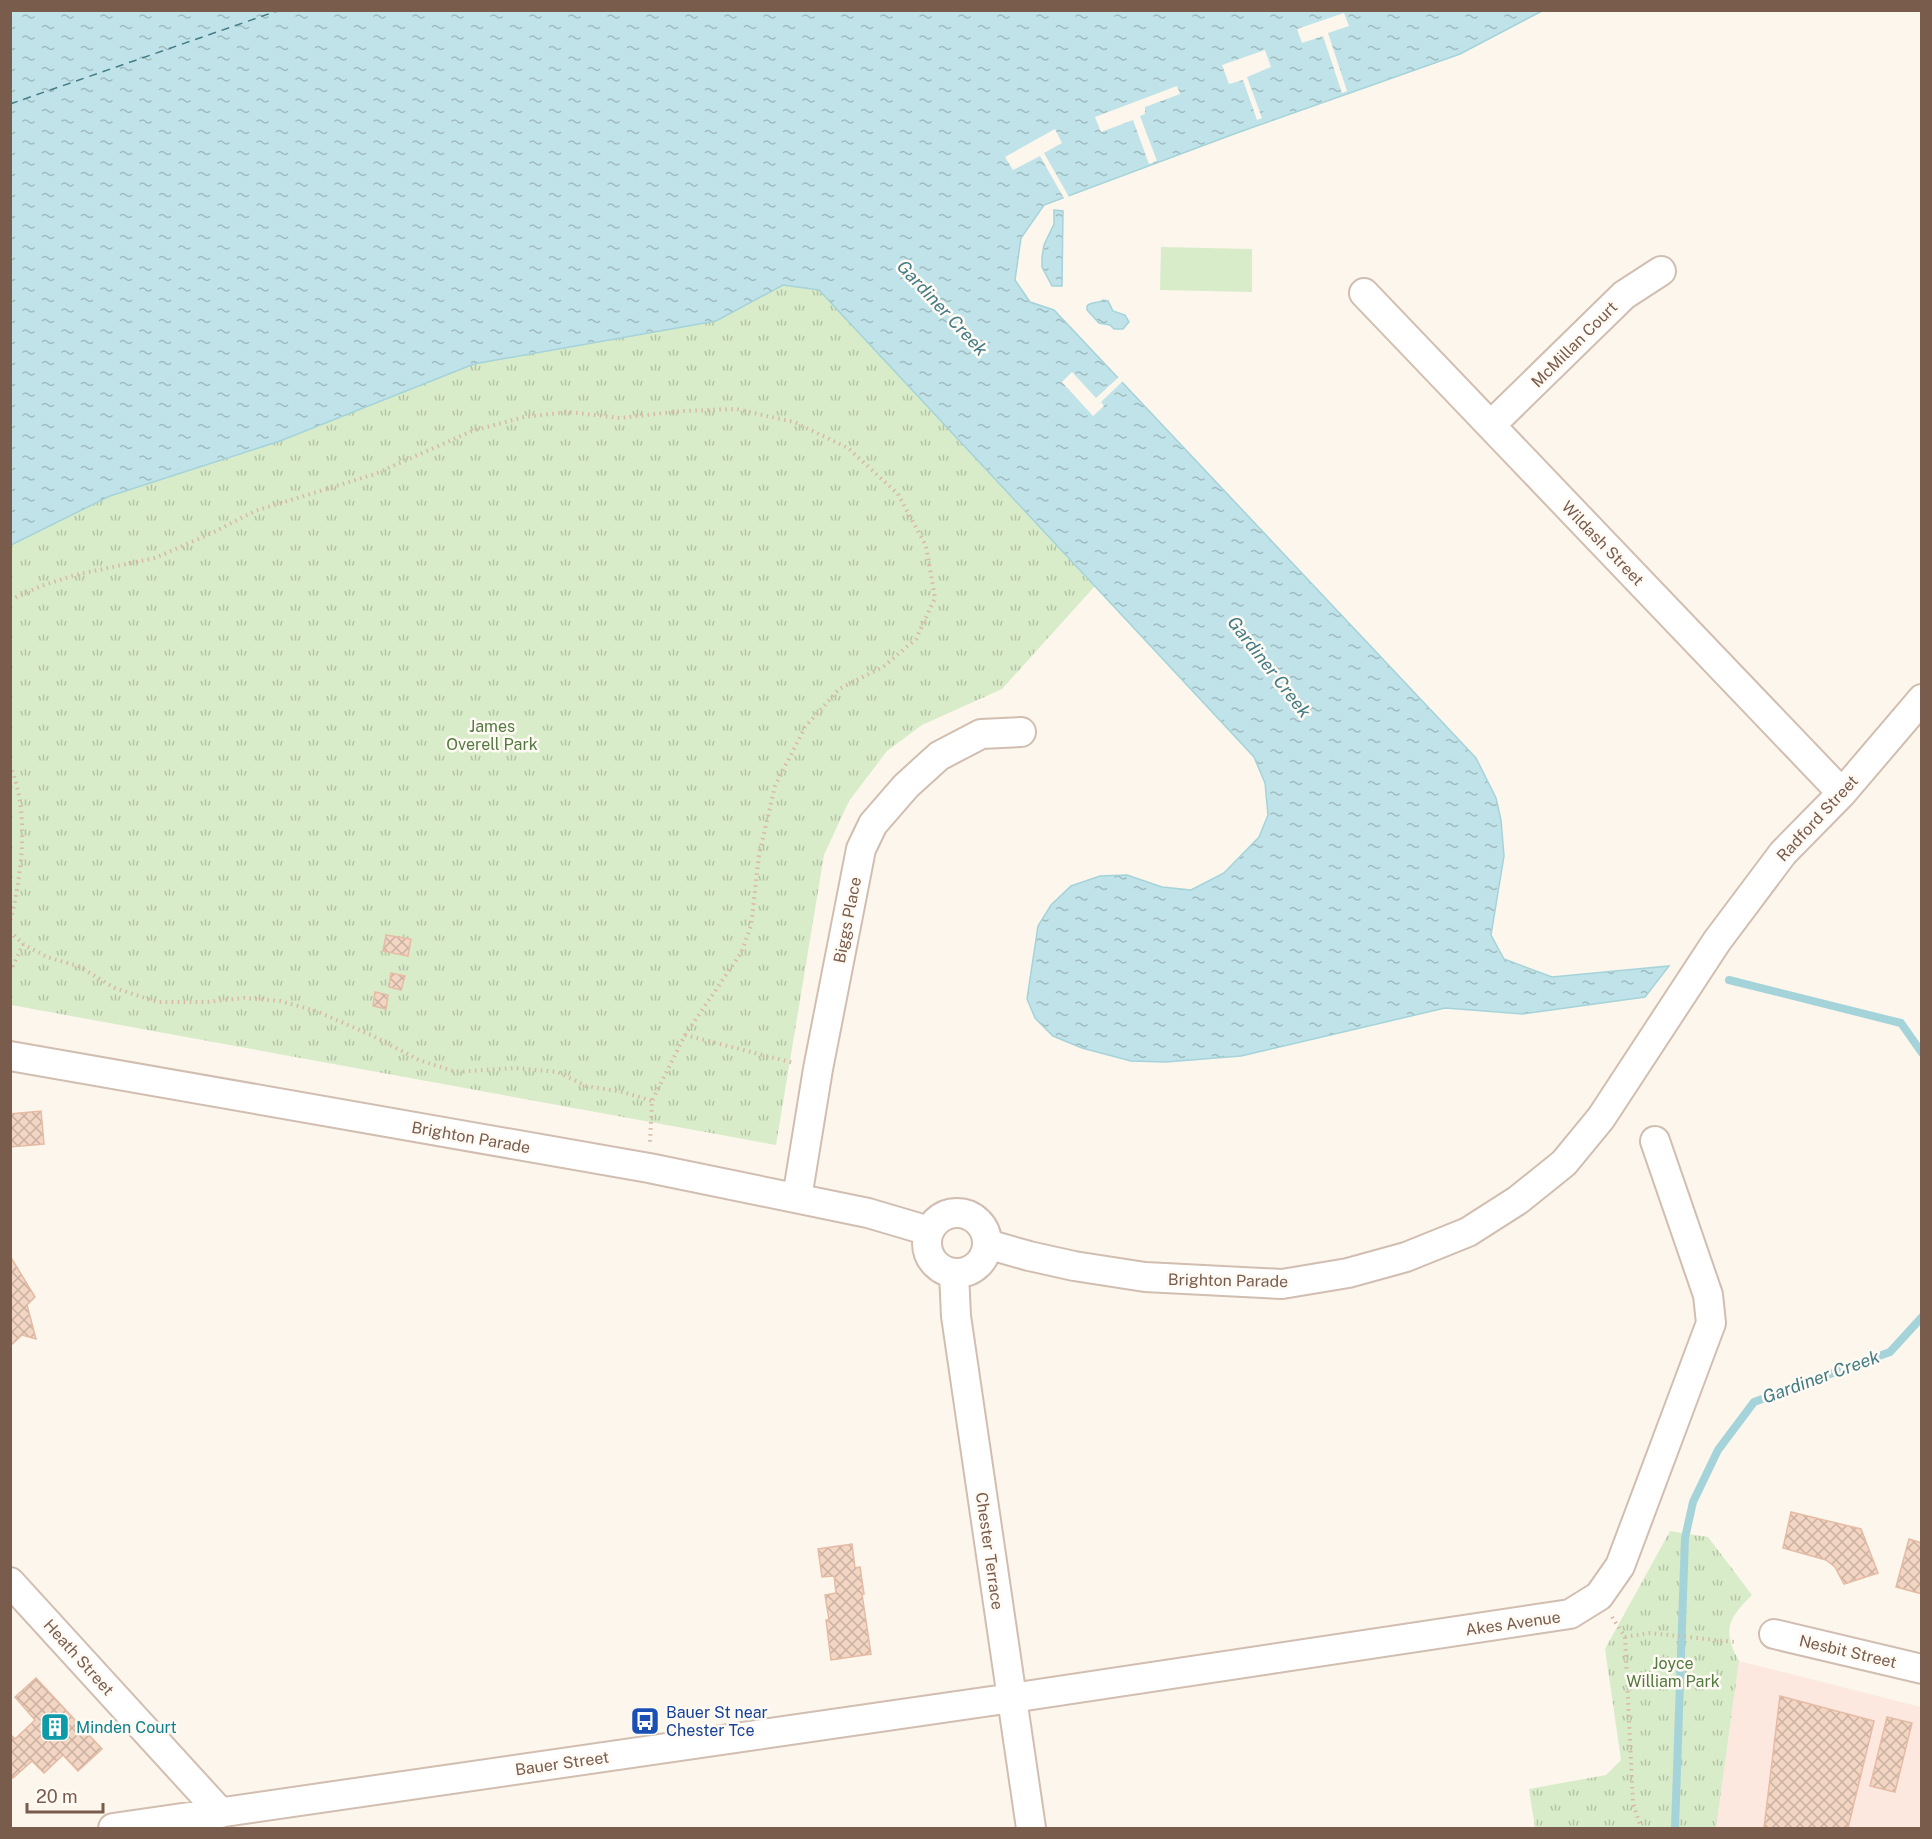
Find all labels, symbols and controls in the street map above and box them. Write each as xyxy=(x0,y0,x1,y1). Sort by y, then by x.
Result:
water label: Gardiner Creek xyxy=(893,256,992,360)
street label: McMillan Court xyxy=(1527,297,1621,391)
street label: Wildash Street xyxy=(1558,497,1648,590)
water label: Gardiner Creek xyxy=(1223,612,1316,722)
park label: James Overell Park xyxy=(446,717,538,754)
street label: Radford Street xyxy=(1773,771,1862,865)
street label: Biggs Place xyxy=(830,875,865,965)
street label: Brighton Parade xyxy=(410,1118,532,1157)
street label: Brighton Parade xyxy=(1168,1270,1288,1291)
water label: Gardiner Creek xyxy=(1759,1346,1882,1407)
street label: Chester Terrace xyxy=(972,1491,1007,1611)
street label: Akes Avenue xyxy=(1464,1607,1562,1640)
street label: Heath Street xyxy=(40,1615,118,1699)
street label: Nesbit Street xyxy=(1797,1631,1898,1672)
park label: Joyce William Park xyxy=(1626,1654,1720,1691)
place label: Bauer St near Chester Tce xyxy=(666,1703,768,1740)
bus stop icon: Bauer St near Chester Tce xyxy=(629,1705,661,1737)
building icon: Minden Court xyxy=(39,1711,71,1743)
place label: Minden Court xyxy=(76,1718,177,1737)
street label: Bauer Street xyxy=(514,1747,610,1780)
scale bar xyxy=(27,1776,104,1814)
text: 20 m xyxy=(36,1786,78,1807)

